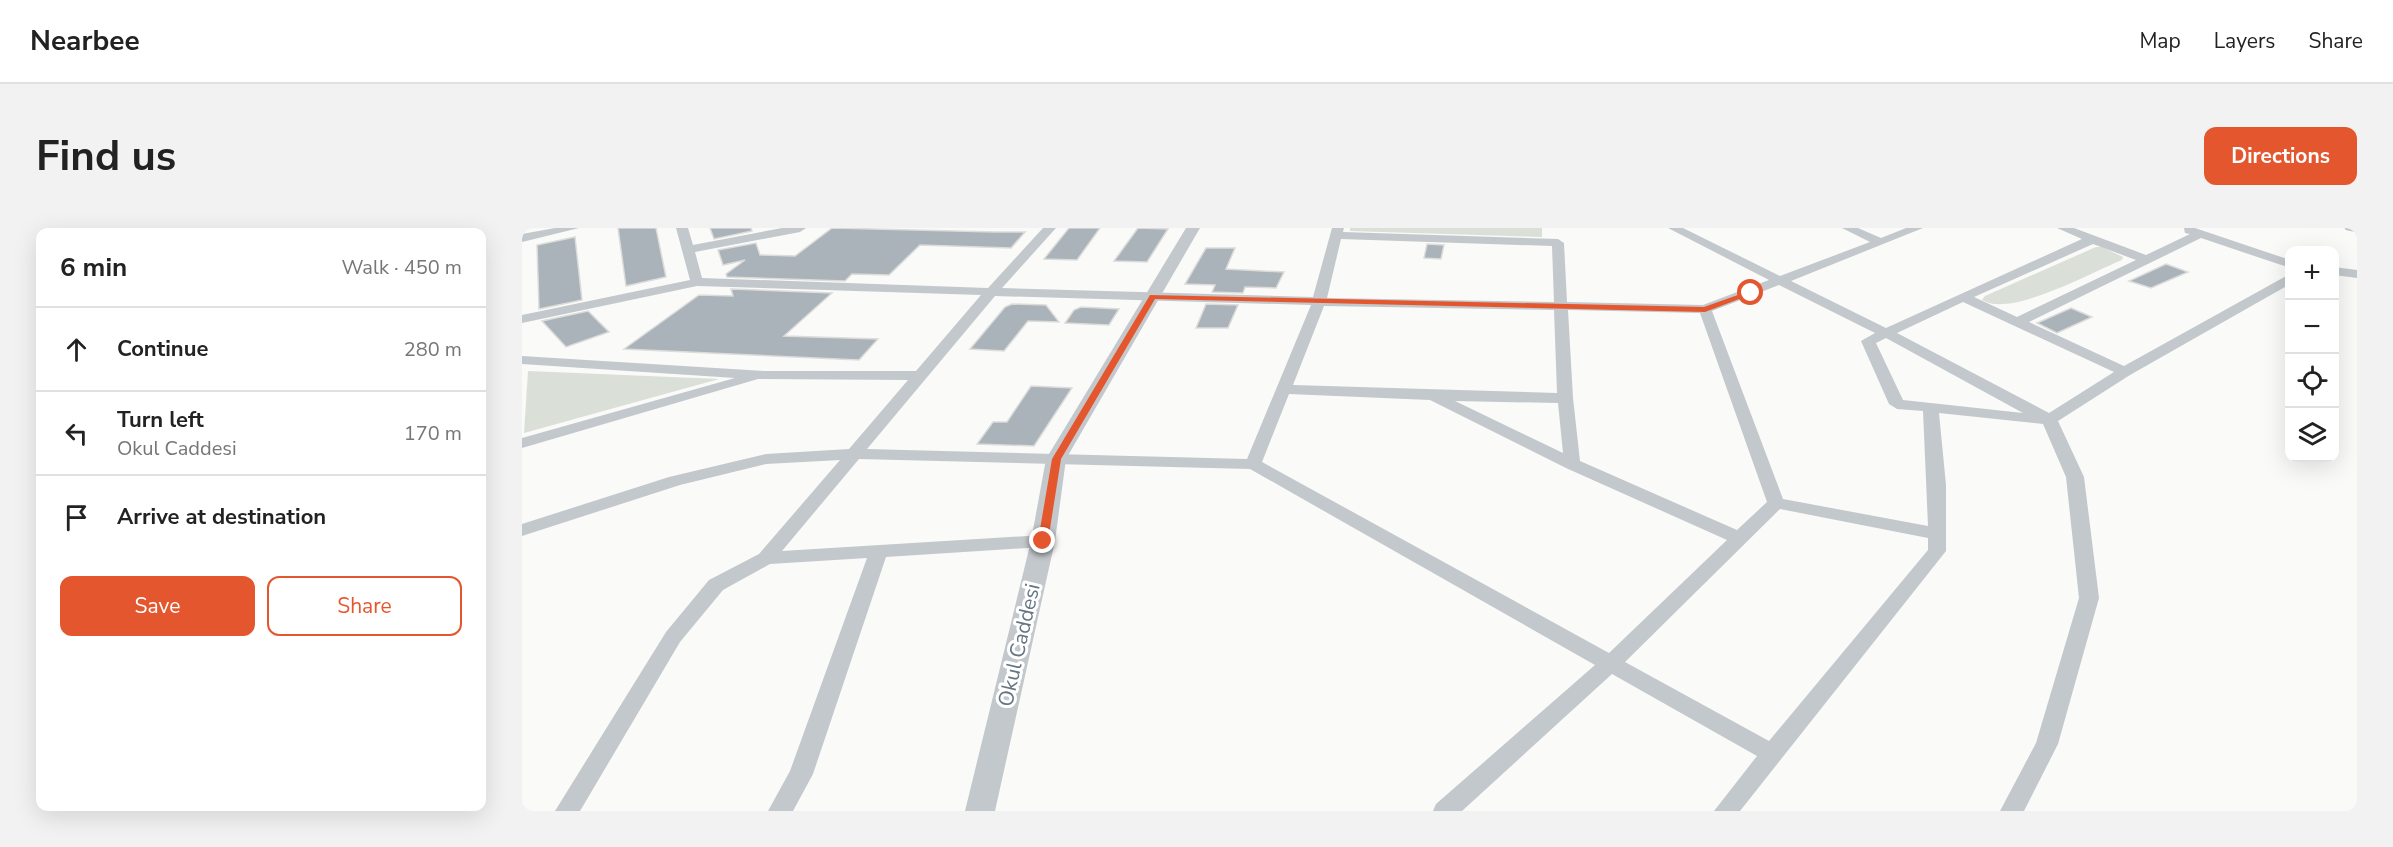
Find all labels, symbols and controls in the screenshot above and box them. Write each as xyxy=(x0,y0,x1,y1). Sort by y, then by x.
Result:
text: Nearbee xyxy=(30,22,140,60)
text: Map xyxy=(2139,27,2181,55)
text: Layers xyxy=(2214,27,2275,55)
text: Share xyxy=(2308,27,2363,55)
button: Directions xyxy=(2204,127,2357,185)
text: Find us xyxy=(36,128,176,185)
map controls xyxy=(2285,246,2339,462)
button: + xyxy=(2285,246,2339,300)
text: 6 min xyxy=(60,250,127,285)
text: Walk · 450 m xyxy=(342,254,462,281)
route start xyxy=(1737,279,1763,305)
button: − xyxy=(2285,300,2339,354)
icon: ahead xyxy=(60,333,93,366)
text: Continue xyxy=(117,334,208,364)
text: 280 m xyxy=(404,336,462,363)
button: locate xyxy=(2285,354,2339,408)
text: Turn left xyxy=(117,405,204,435)
button: layers xyxy=(2285,408,2339,462)
icon: left xyxy=(60,417,93,450)
text: 170 m xyxy=(404,420,462,447)
text: Okul Caddesi xyxy=(117,435,237,462)
icon: arrive xyxy=(60,501,93,534)
text: Arrive at destination xyxy=(117,502,326,532)
route end xyxy=(1029,527,1055,553)
button: Save xyxy=(60,576,255,636)
button: Share xyxy=(267,576,462,636)
street label: Okul Caddesi xyxy=(991,581,1047,709)

